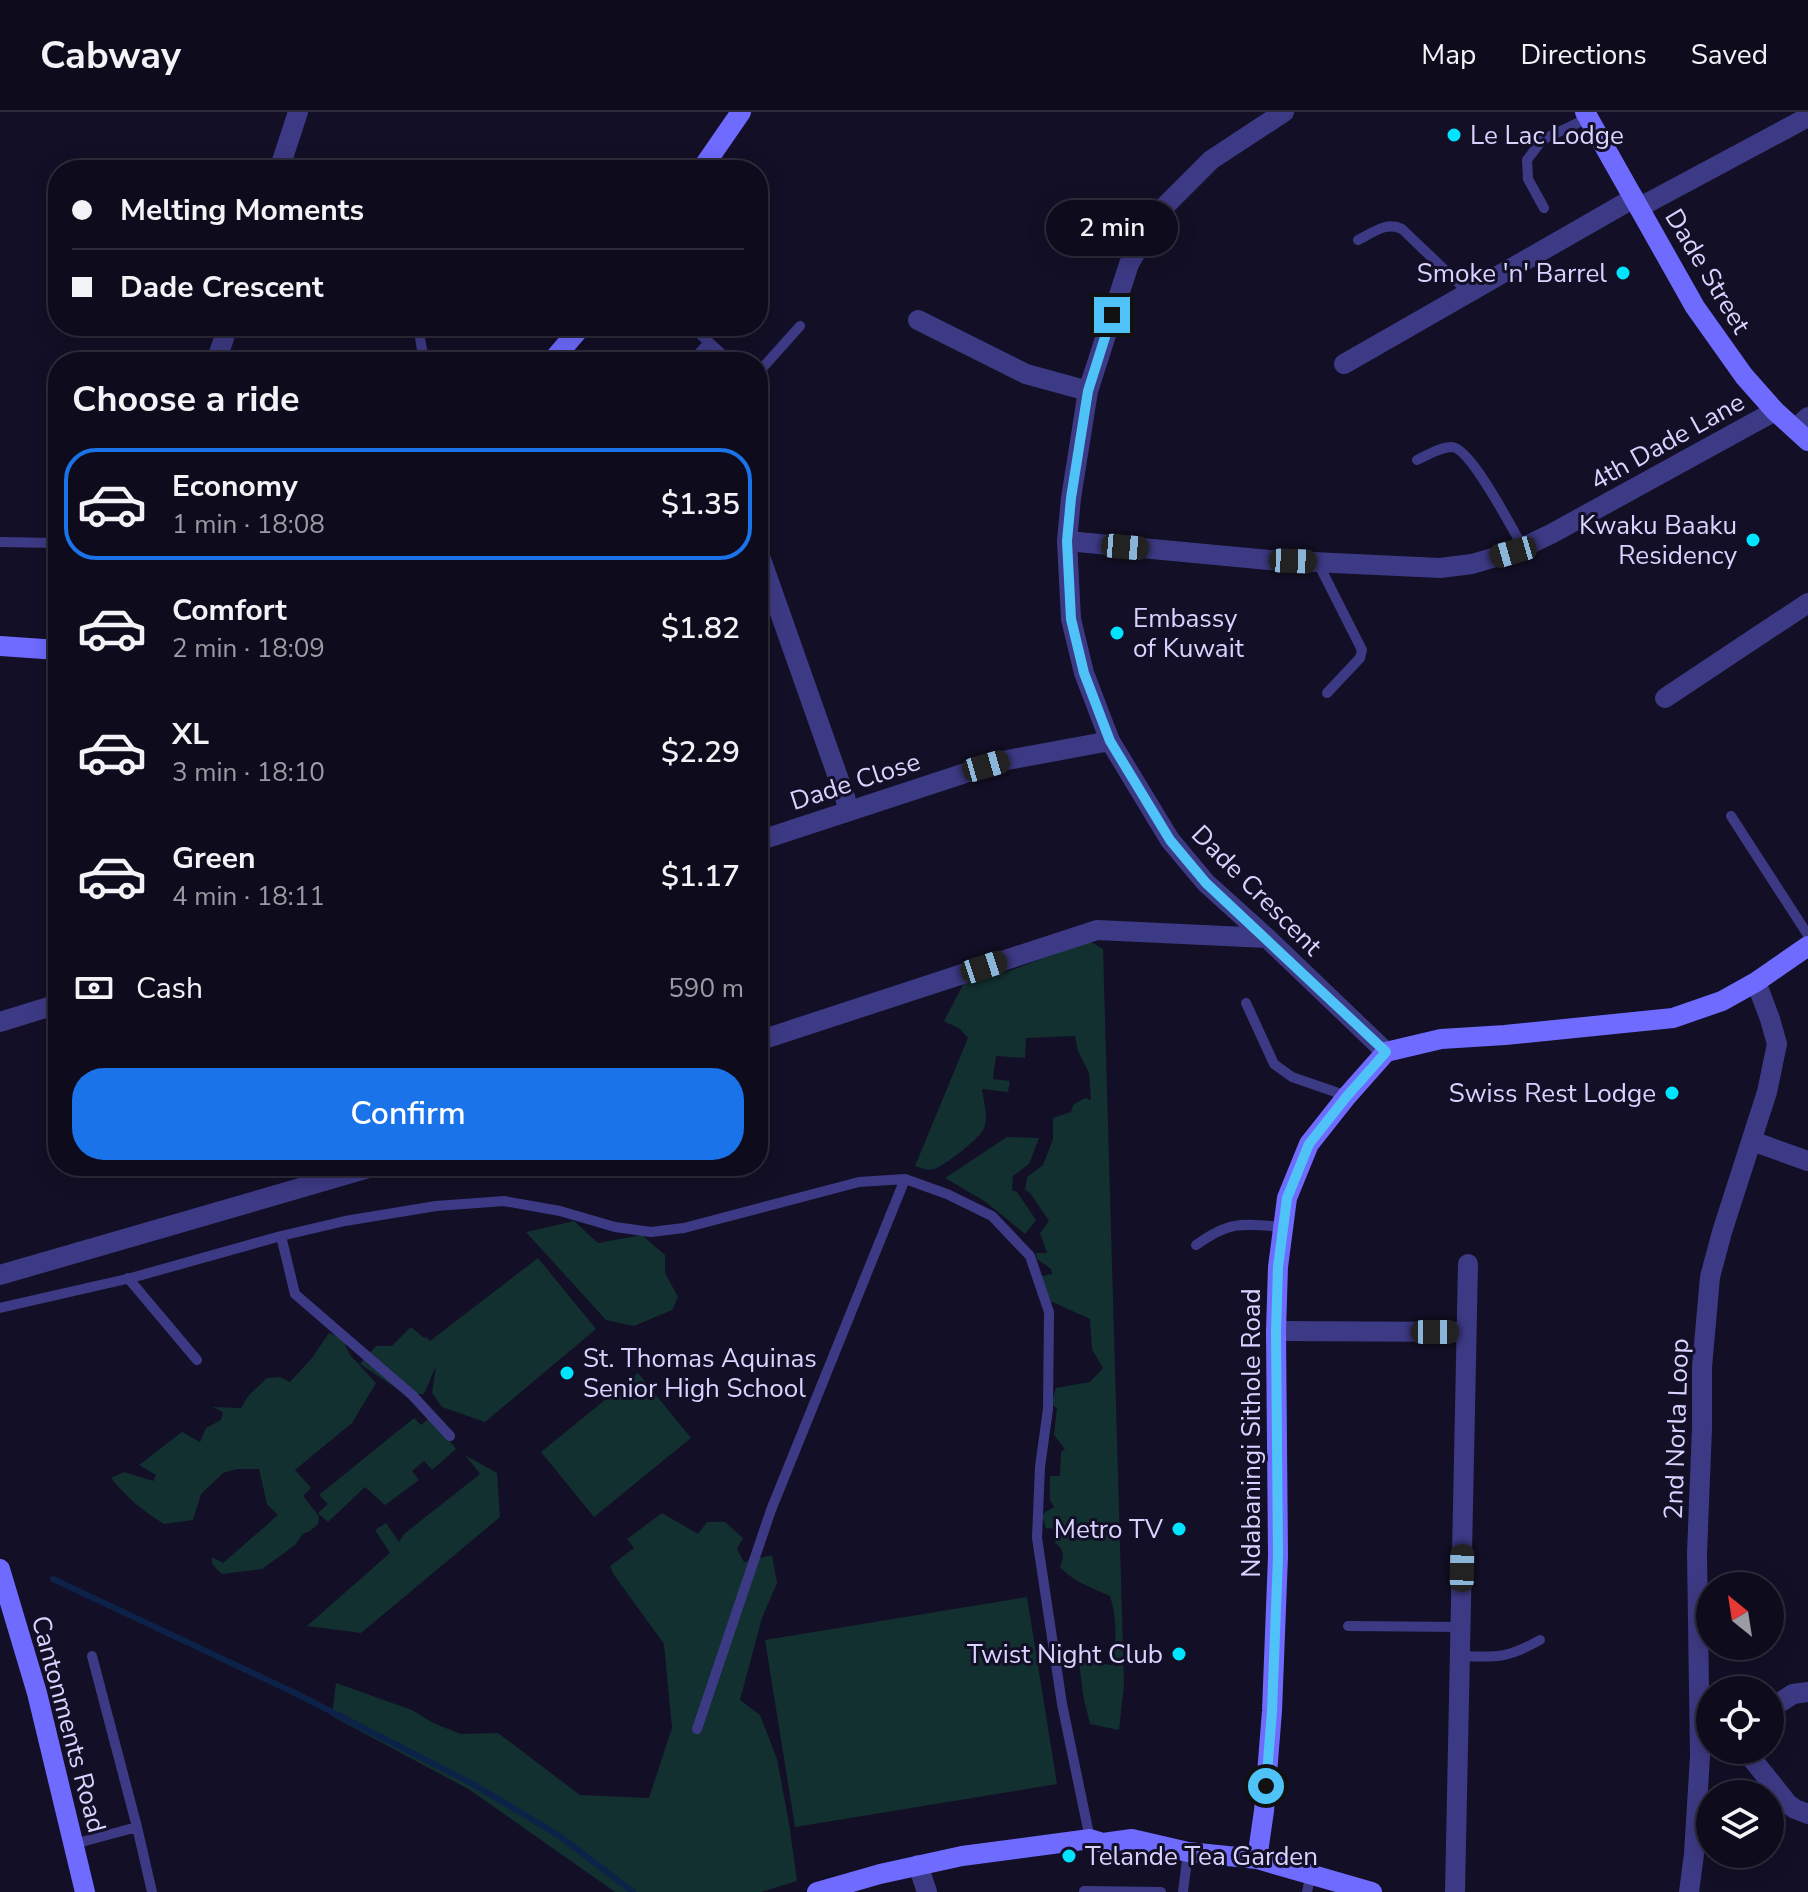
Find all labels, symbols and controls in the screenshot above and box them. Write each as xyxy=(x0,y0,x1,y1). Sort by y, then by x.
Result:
text: Cabway xyxy=(40,30,181,81)
text: Map xyxy=(1421,36,1476,74)
text: Directions xyxy=(1520,36,1647,74)
text: Saved xyxy=(1691,36,1768,74)
place label: Le Lac Lodge xyxy=(1470,118,1624,153)
marker: Le Lac Lodge xyxy=(1445,126,1463,144)
text: Melting Moments xyxy=(120,190,364,231)
callout: 2 min xyxy=(1046,199,1178,255)
street label: Dade Street xyxy=(1657,202,1759,341)
text: 2 min xyxy=(1079,210,1145,245)
place label: Smoke 'n' Barrel xyxy=(1417,256,1607,291)
marker: Smoke 'n' Barrel xyxy=(1614,264,1632,282)
text: Dade Crescent xyxy=(120,267,324,308)
route end xyxy=(1094,297,1130,333)
text: Choose a ride xyxy=(72,375,300,424)
street label: 4th Dade Lane xyxy=(1584,385,1751,498)
text: Economy xyxy=(172,466,298,507)
icon: car xyxy=(76,468,148,540)
text: $1.35 xyxy=(661,484,740,525)
text: 1 min · 18:08 xyxy=(172,507,325,542)
place label: Kwaku Baaku Residency xyxy=(1579,508,1738,573)
marker: Kwaku Baaku Residency xyxy=(1744,531,1762,549)
car xyxy=(1100,533,1150,561)
car xyxy=(1487,534,1539,570)
car xyxy=(1269,548,1317,574)
text: Comfort xyxy=(172,590,287,631)
icon: car xyxy=(76,592,148,664)
place label: Embassy of Kuwait xyxy=(1133,601,1245,666)
text: $1.82 xyxy=(661,608,740,649)
marker: Embassy of Kuwait xyxy=(1108,624,1126,642)
text: 2 min · 18:09 xyxy=(172,631,325,666)
text: XL xyxy=(172,714,209,755)
icon: car xyxy=(76,716,148,788)
text: $2.29 xyxy=(661,732,740,773)
street label: Dade Close xyxy=(786,744,925,819)
car xyxy=(960,748,1012,784)
text: 3 min · 18:10 xyxy=(172,755,325,790)
street label: Dade Crescent xyxy=(1184,817,1330,964)
text: Green xyxy=(172,838,256,879)
icon: car xyxy=(76,840,148,912)
text: $1.17 xyxy=(661,856,740,897)
text: 4 min · 18:11 xyxy=(172,879,325,914)
car xyxy=(957,948,1011,986)
icon: cash xyxy=(72,966,116,1010)
text: Cash xyxy=(136,968,203,1009)
text: 590 m xyxy=(668,971,744,1006)
button: Confirm xyxy=(72,1068,744,1160)
place label: Swiss Rest Lodge xyxy=(1449,1076,1656,1111)
marker: Swiss Rest Lodge xyxy=(1663,1084,1681,1102)
street label: Ndabaningi Sithole Road xyxy=(1234,1288,1269,1578)
car xyxy=(1411,1320,1459,1344)
street label: 2nd Norla Loop xyxy=(1656,1338,1697,1520)
place label: St. Thomas Aquinas Senior High School xyxy=(583,1341,817,1406)
marker: St. Thomas Aquinas Senior High School xyxy=(558,1364,576,1382)
place label: Metro TV xyxy=(1054,1512,1163,1547)
marker: Metro TV xyxy=(1170,1520,1188,1538)
car xyxy=(1450,1544,1474,1592)
north arrow xyxy=(1696,1572,1784,1660)
map controls xyxy=(1696,1572,1784,1868)
street label: Cantonments Road xyxy=(23,1612,114,1837)
place label: Twist Night Club xyxy=(967,1637,1163,1672)
marker: Twist Night Club xyxy=(1170,1645,1188,1663)
button: locate xyxy=(1696,1676,1784,1764)
route start xyxy=(1248,1768,1284,1804)
button: layers xyxy=(1696,1780,1784,1868)
place label: Telande Tea Garden xyxy=(1085,1839,1318,1874)
marker: Telande Tea Garden xyxy=(1060,1847,1078,1865)

